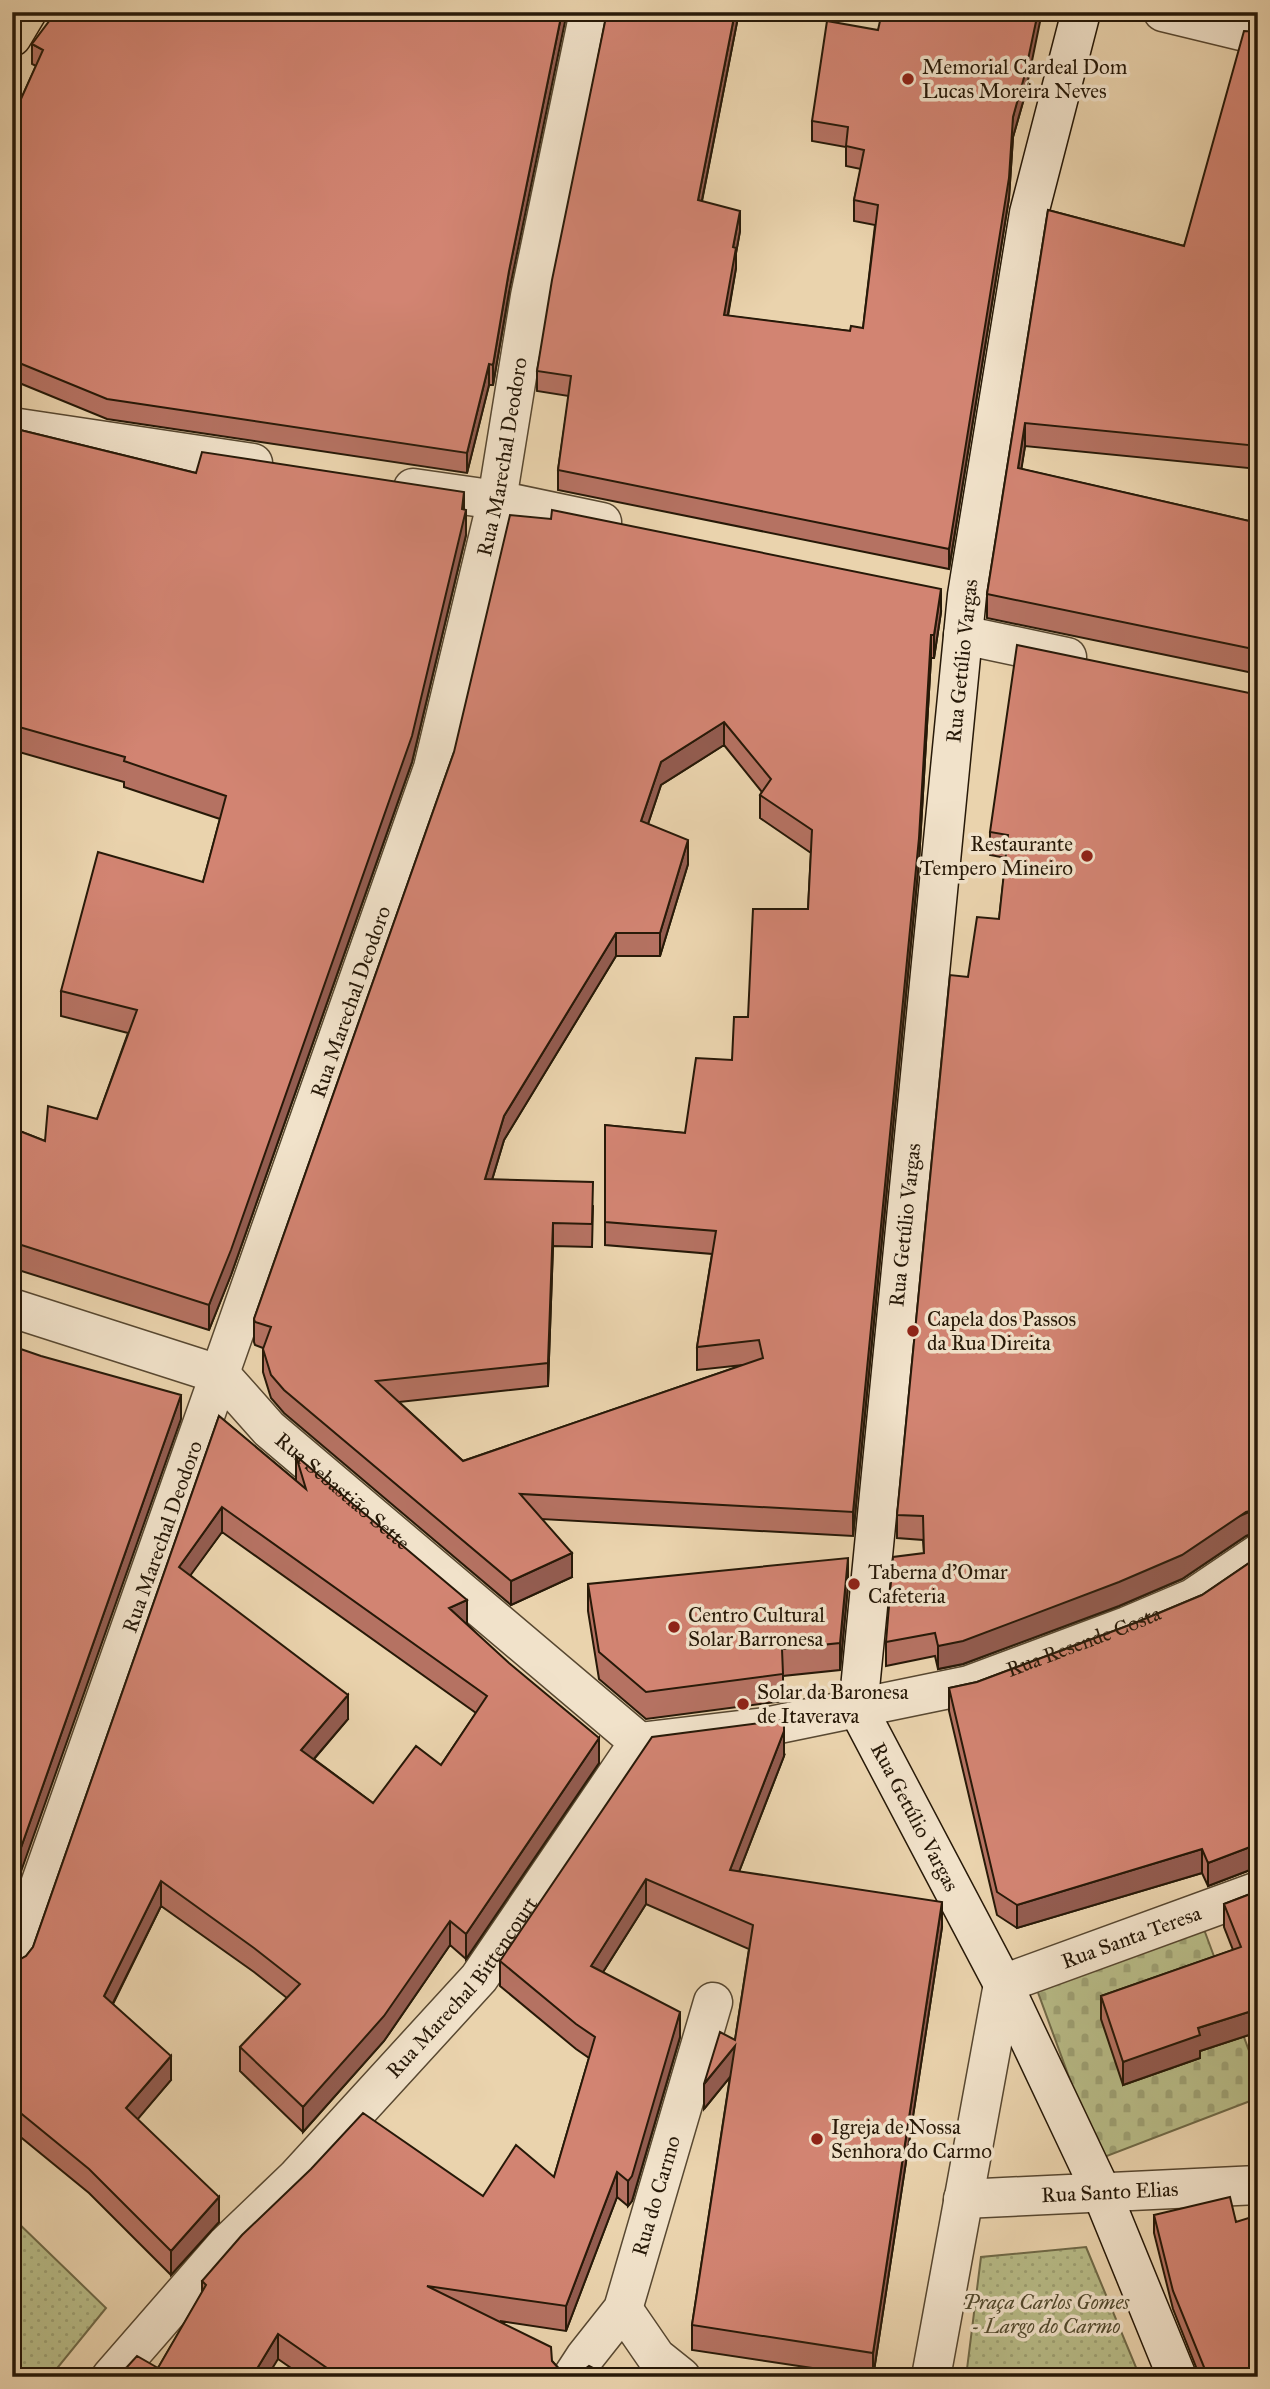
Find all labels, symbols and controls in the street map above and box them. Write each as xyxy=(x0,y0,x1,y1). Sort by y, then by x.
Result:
place label: Memorial Cardeal Dom Lucas Moreira Neves xyxy=(922,54,1128,104)
marker: Memorial Cardeal Dom Lucas Moreira Neves xyxy=(900,71,916,87)
street label: Rua Marechal Deodoro xyxy=(471,355,533,559)
street label: Rua Getúlio Vargas xyxy=(940,578,984,744)
place label: Restaurante Tempero Mineiro xyxy=(920,831,1073,881)
marker: Restaurante Tempero Mineiro xyxy=(1079,848,1095,864)
street label: Rua Marechal Deodoro xyxy=(305,902,397,1101)
street label: Rua Getúlio Vargas xyxy=(883,1142,927,1308)
place label: Capela dos Passos da Rua Direita xyxy=(927,1306,1076,1356)
marker: Capela dos Passos da Rua Direita xyxy=(905,1323,921,1339)
street label: Rua Sebastião Sette xyxy=(270,1427,415,1556)
street label: Rua Marechal Deodoro xyxy=(117,1437,208,1636)
place label: Taberna d'Omar Cafeteria xyxy=(868,1559,1008,1609)
marker: Taberna d'Omar Cafeteria xyxy=(846,1576,862,1592)
street label: Rua Resende Costa xyxy=(1003,1600,1165,1683)
place label: Centro Cultural Solar Barronesa xyxy=(688,1602,825,1652)
marker: Centro Cultural Solar Barronesa xyxy=(666,1619,682,1635)
place label: Solar da Baronesa de Itaverava xyxy=(757,1679,909,1729)
marker: Solar da Baronesa de Itaverava xyxy=(735,1696,751,1712)
street label: Rua Getúlio Vargas xyxy=(865,1738,965,1896)
street label: Rua Marechal Bittencourt xyxy=(381,1891,543,2084)
street label: Rua Santa Teresa xyxy=(1058,1900,1205,1975)
place label: Igreja de Nossa Senhora do Carmo xyxy=(831,2114,992,2164)
marker: Igreja de Nossa Senhora do Carmo xyxy=(809,2131,825,2147)
street label: Rua do Carmo xyxy=(626,2132,686,2259)
street label: Rua Santo Elias xyxy=(1041,2176,1179,2208)
park label: Praça Carlos Gomes - Largo do Carmo xyxy=(963,2289,1130,2339)

